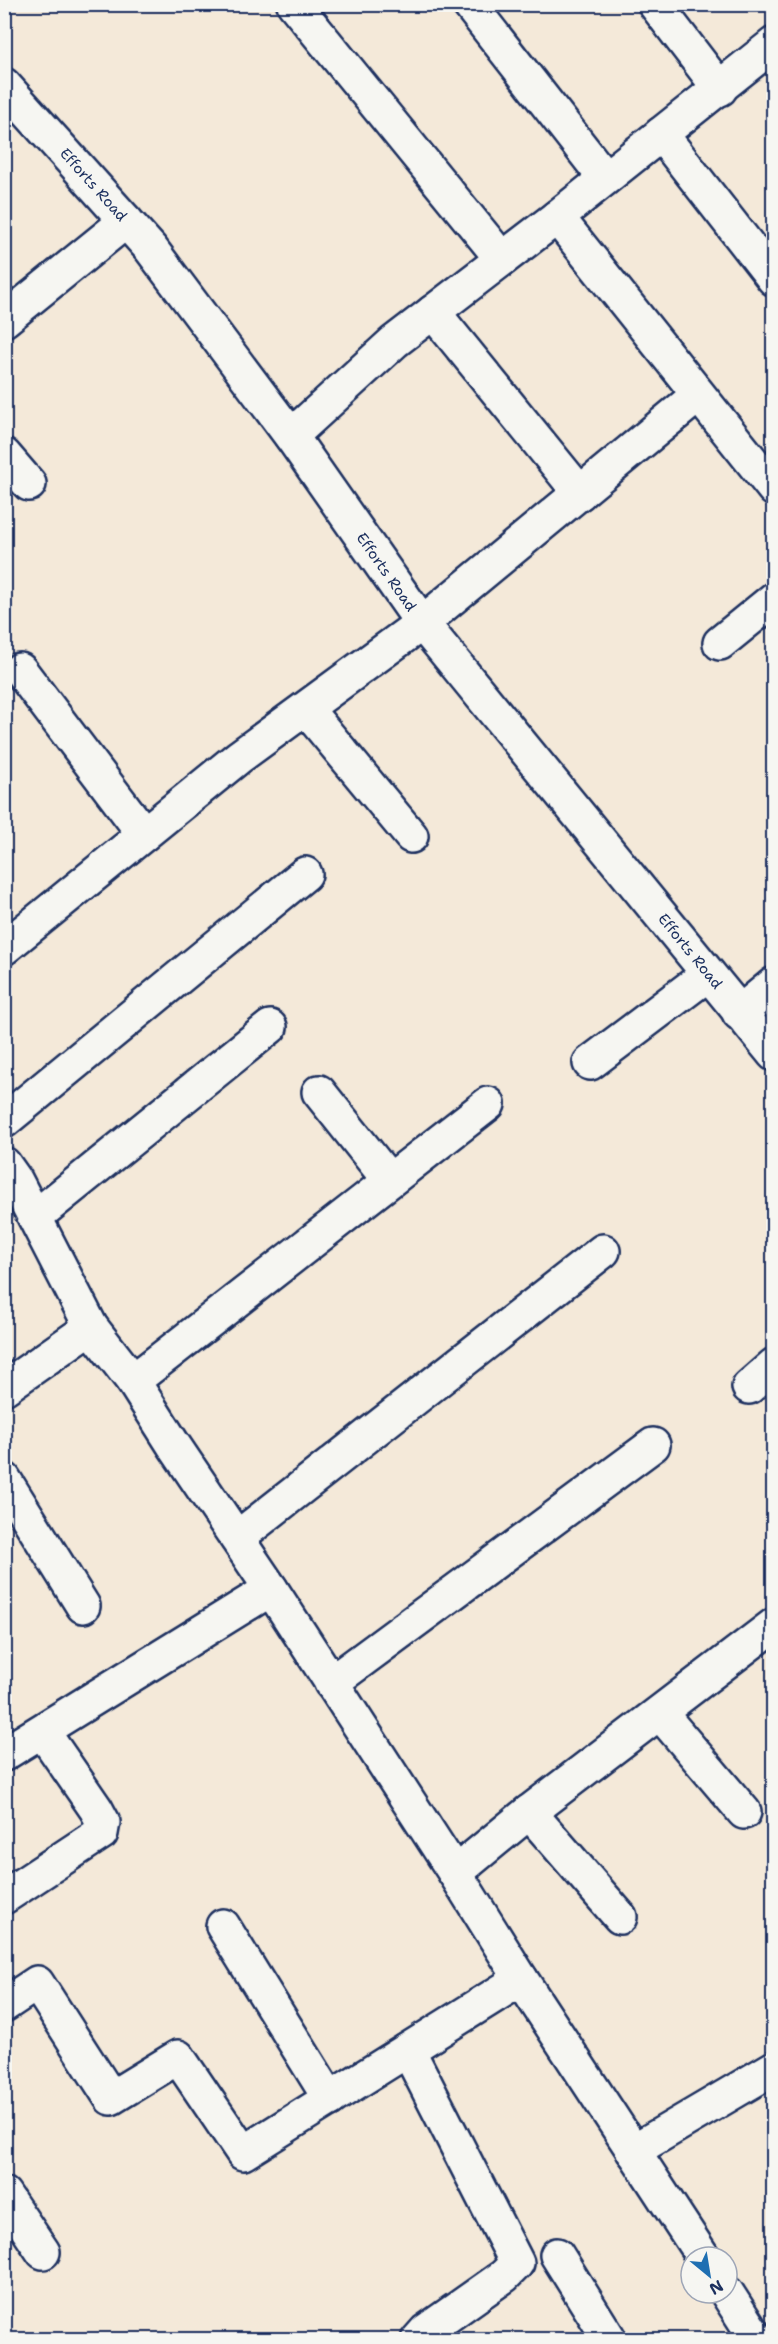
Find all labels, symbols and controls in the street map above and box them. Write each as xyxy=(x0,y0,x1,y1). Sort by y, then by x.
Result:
street label: Efforts Road xyxy=(55,144,132,226)
street label: Efforts Road xyxy=(352,529,421,616)
street label: Efforts Road xyxy=(653,909,727,994)
north arrow xyxy=(679,2245,739,2305)
text: N xyxy=(706,2275,727,2300)

